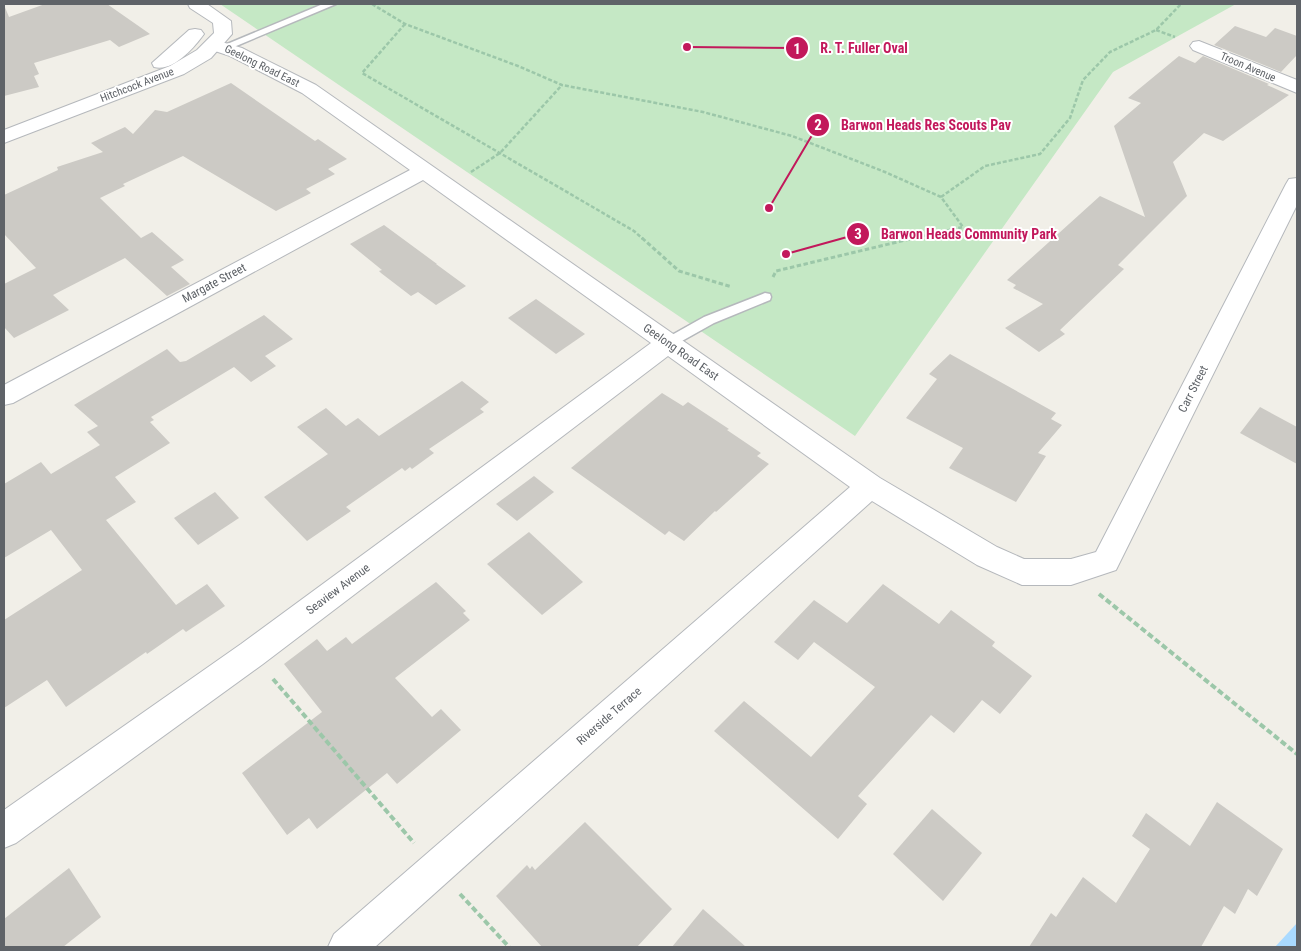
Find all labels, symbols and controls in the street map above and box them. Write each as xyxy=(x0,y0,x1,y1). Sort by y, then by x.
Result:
callout: R. T. Fuller Oval xyxy=(785,34,918,63)
text: 1 xyxy=(793,40,801,58)
text: R. T. Fuller Oval xyxy=(820,40,908,56)
street label: Geelong Road East xyxy=(222,42,302,90)
street label: Troon Avenue xyxy=(1218,49,1278,85)
street label: Hitchcock Avenue xyxy=(98,65,176,105)
callout: Barwon Heads Res Scouts Pav xyxy=(806,111,1021,140)
text: 2 xyxy=(814,116,822,134)
text: Barwon Heads Res Scouts Pav xyxy=(841,117,1012,133)
callout: Barwon Heads Community Park xyxy=(845,220,1067,249)
text: 3 xyxy=(854,225,862,243)
text: Barwon Heads Community Park xyxy=(881,226,1057,242)
street label: Margate Street xyxy=(180,260,249,306)
street label: Geelong Road East xyxy=(640,321,722,384)
street label: Carr Street xyxy=(1175,363,1211,415)
street label: Seaview Avenue xyxy=(303,560,373,617)
street label: Riverside Terrace xyxy=(574,684,644,748)

